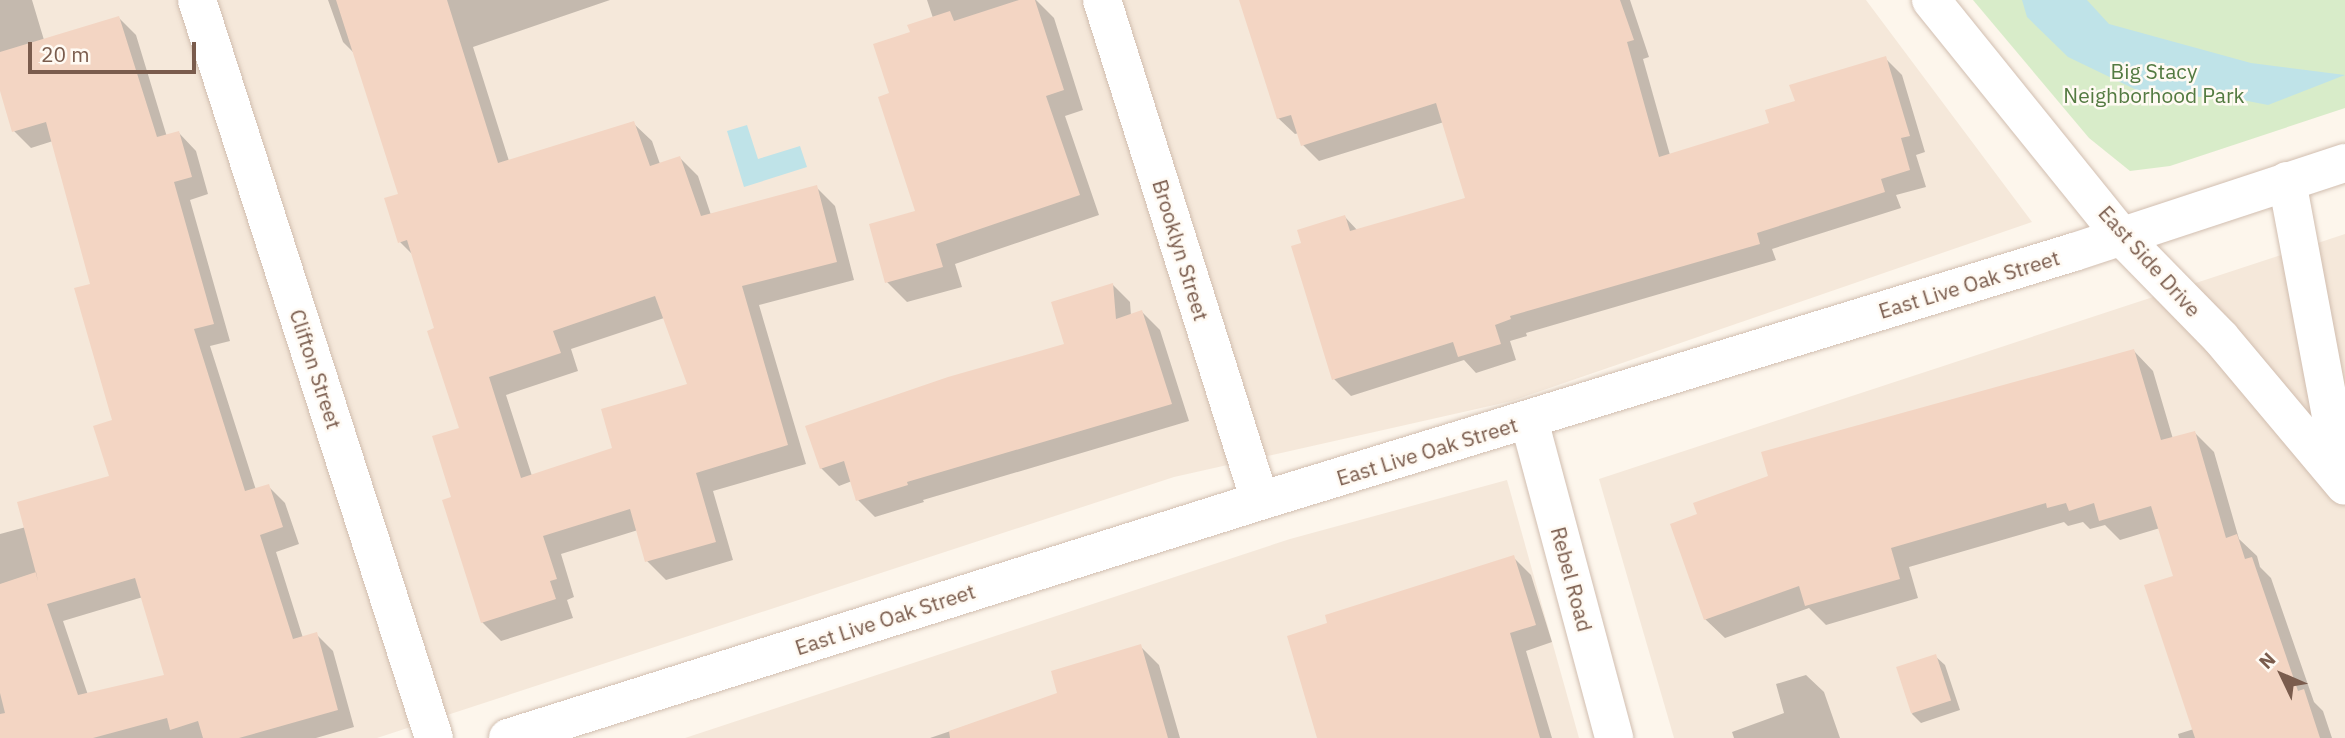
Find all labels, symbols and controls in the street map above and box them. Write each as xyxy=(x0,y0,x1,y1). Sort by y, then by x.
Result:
scale bar xyxy=(32,28,200,72)
text: 20 m xyxy=(41,40,90,68)
park label: Big Stacy Neighborhood Park xyxy=(2063,58,2245,108)
street label: Brooklyn Street xyxy=(1148,176,1214,324)
street label: East Side Drive xyxy=(2094,200,2206,322)
street label: East Live Oak Street xyxy=(1875,244,2063,324)
street label: Clifton Street xyxy=(285,306,347,432)
street label: East Live Oak Street xyxy=(1333,411,1521,491)
street label: Rebel Road xyxy=(1546,524,1598,634)
street label: East Live Oak Street xyxy=(792,578,978,660)
north arrow xyxy=(2247,640,2317,710)
text: N xyxy=(2253,647,2280,674)

